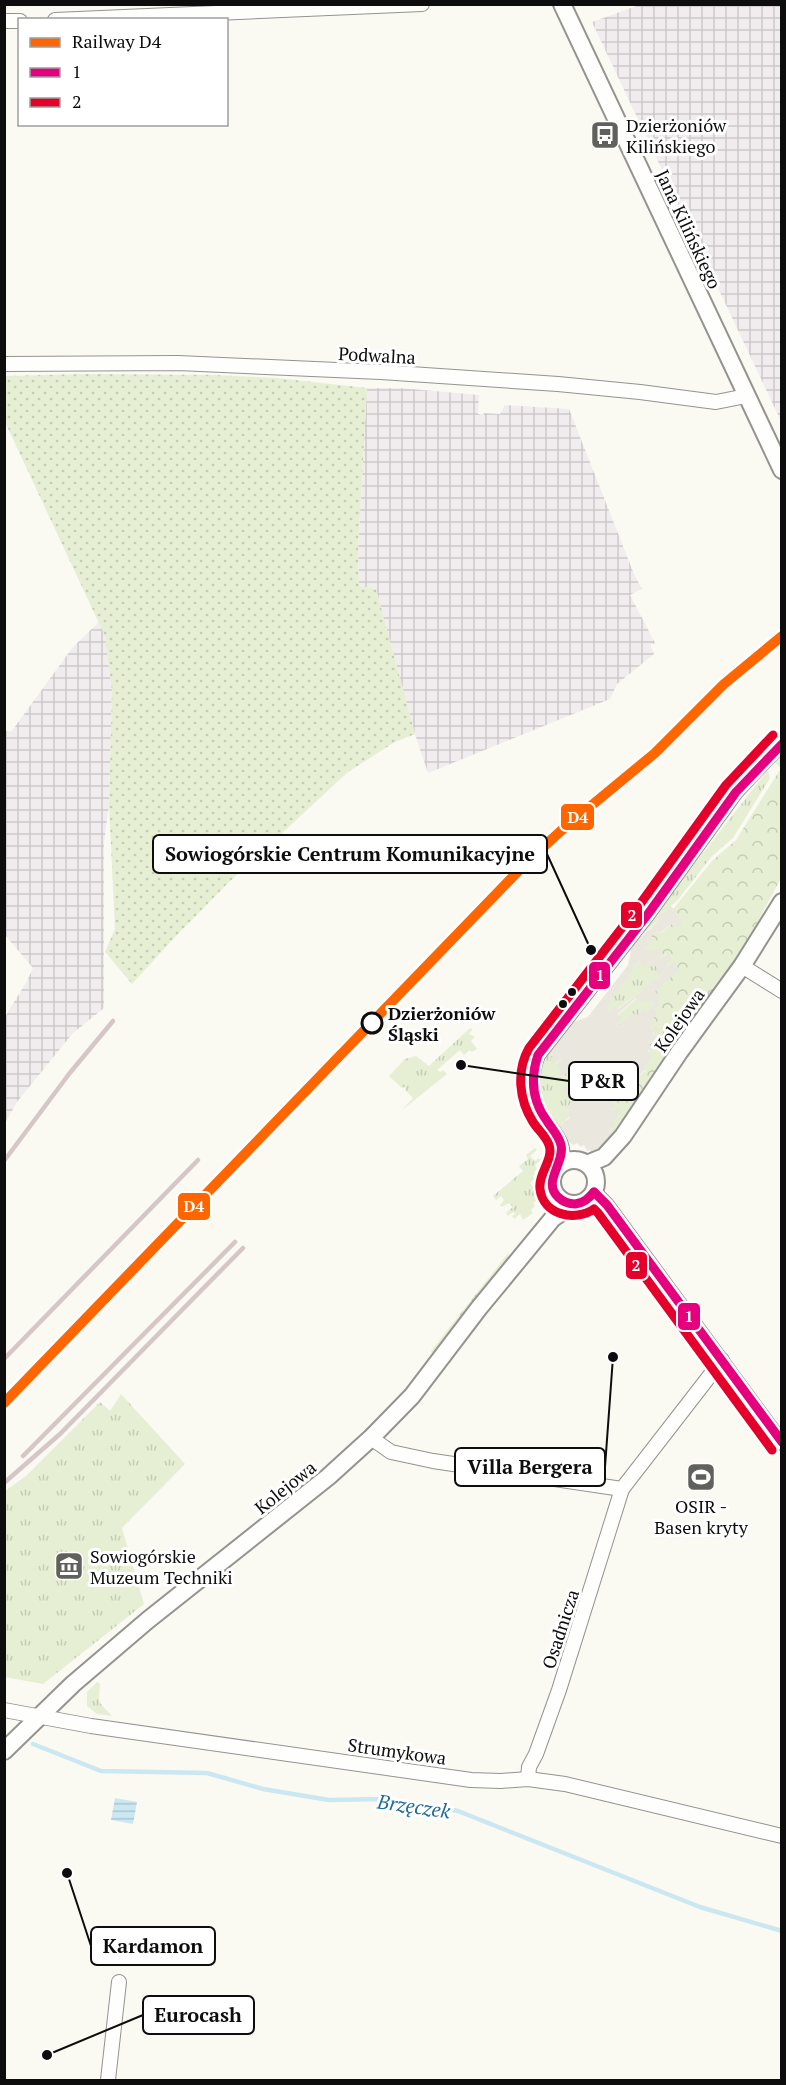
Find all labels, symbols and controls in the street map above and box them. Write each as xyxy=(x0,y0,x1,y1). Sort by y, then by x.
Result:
legend xyxy=(18,18,228,126)
text: Railway D4 xyxy=(72,29,162,53)
text: 1 xyxy=(72,59,82,83)
text: 2 xyxy=(72,89,82,113)
place label: Dzierżoniów Kilińskiego xyxy=(626,113,727,158)
bus stop icon: Dzierżoniów Kilińskiego xyxy=(589,119,621,151)
street label: Jana Kilińskiego xyxy=(651,166,727,293)
street label: Podwalna xyxy=(338,341,416,369)
line badge: D4 xyxy=(560,803,595,831)
text: D4 xyxy=(568,806,588,828)
callout: Sowiogórskie Centrum Komunikacyjne xyxy=(153,835,547,873)
text: Sowiogórskie Centrum Komunikacyjne xyxy=(165,840,535,867)
line badge: 2 xyxy=(620,901,643,929)
text: 2 xyxy=(627,904,637,926)
line badge: 1 xyxy=(588,961,611,990)
text: 1 xyxy=(595,964,605,986)
street label: Kolejowa xyxy=(648,983,710,1057)
unlabelled marker xyxy=(566,986,578,998)
unlabelled marker xyxy=(557,998,569,1010)
place label: Dzierżoniów Śląski xyxy=(388,1001,496,1046)
marker: Dzierżoniów Śląski xyxy=(361,1012,383,1034)
callout: P&R xyxy=(569,1062,638,1100)
text: P&R xyxy=(581,1067,625,1094)
line badge: D4 xyxy=(177,1192,211,1221)
text: D4 xyxy=(184,1195,204,1217)
line badge: 2 xyxy=(625,1251,648,1280)
text: 2 xyxy=(631,1254,641,1276)
line badge: 1 xyxy=(677,1302,701,1331)
text: 1 xyxy=(684,1305,694,1327)
callout: Villa Bergera xyxy=(455,1448,605,1486)
text: Villa Bergera xyxy=(467,1453,593,1480)
street label: Kolejowa xyxy=(249,1455,321,1519)
sports icon: OSIR - Basen kryty xyxy=(685,1461,717,1493)
place label: OSIR - Basen kryty xyxy=(654,1494,749,1539)
place label: Sowiogórskie Muzeum Techniki xyxy=(90,1544,233,1589)
museum icon: Sowiogórskie Muzeum Techniki xyxy=(53,1550,85,1582)
street label: Osadnicza xyxy=(536,1586,584,1672)
street label: Strumykowa xyxy=(346,1732,448,1770)
water label: Brzęczek xyxy=(375,1787,453,1825)
callout: Kardamon xyxy=(91,1927,215,1965)
text: Kardamon xyxy=(103,1932,203,1959)
callout: Eurocash xyxy=(143,1996,254,2034)
text: Eurocash xyxy=(154,2001,242,2028)

